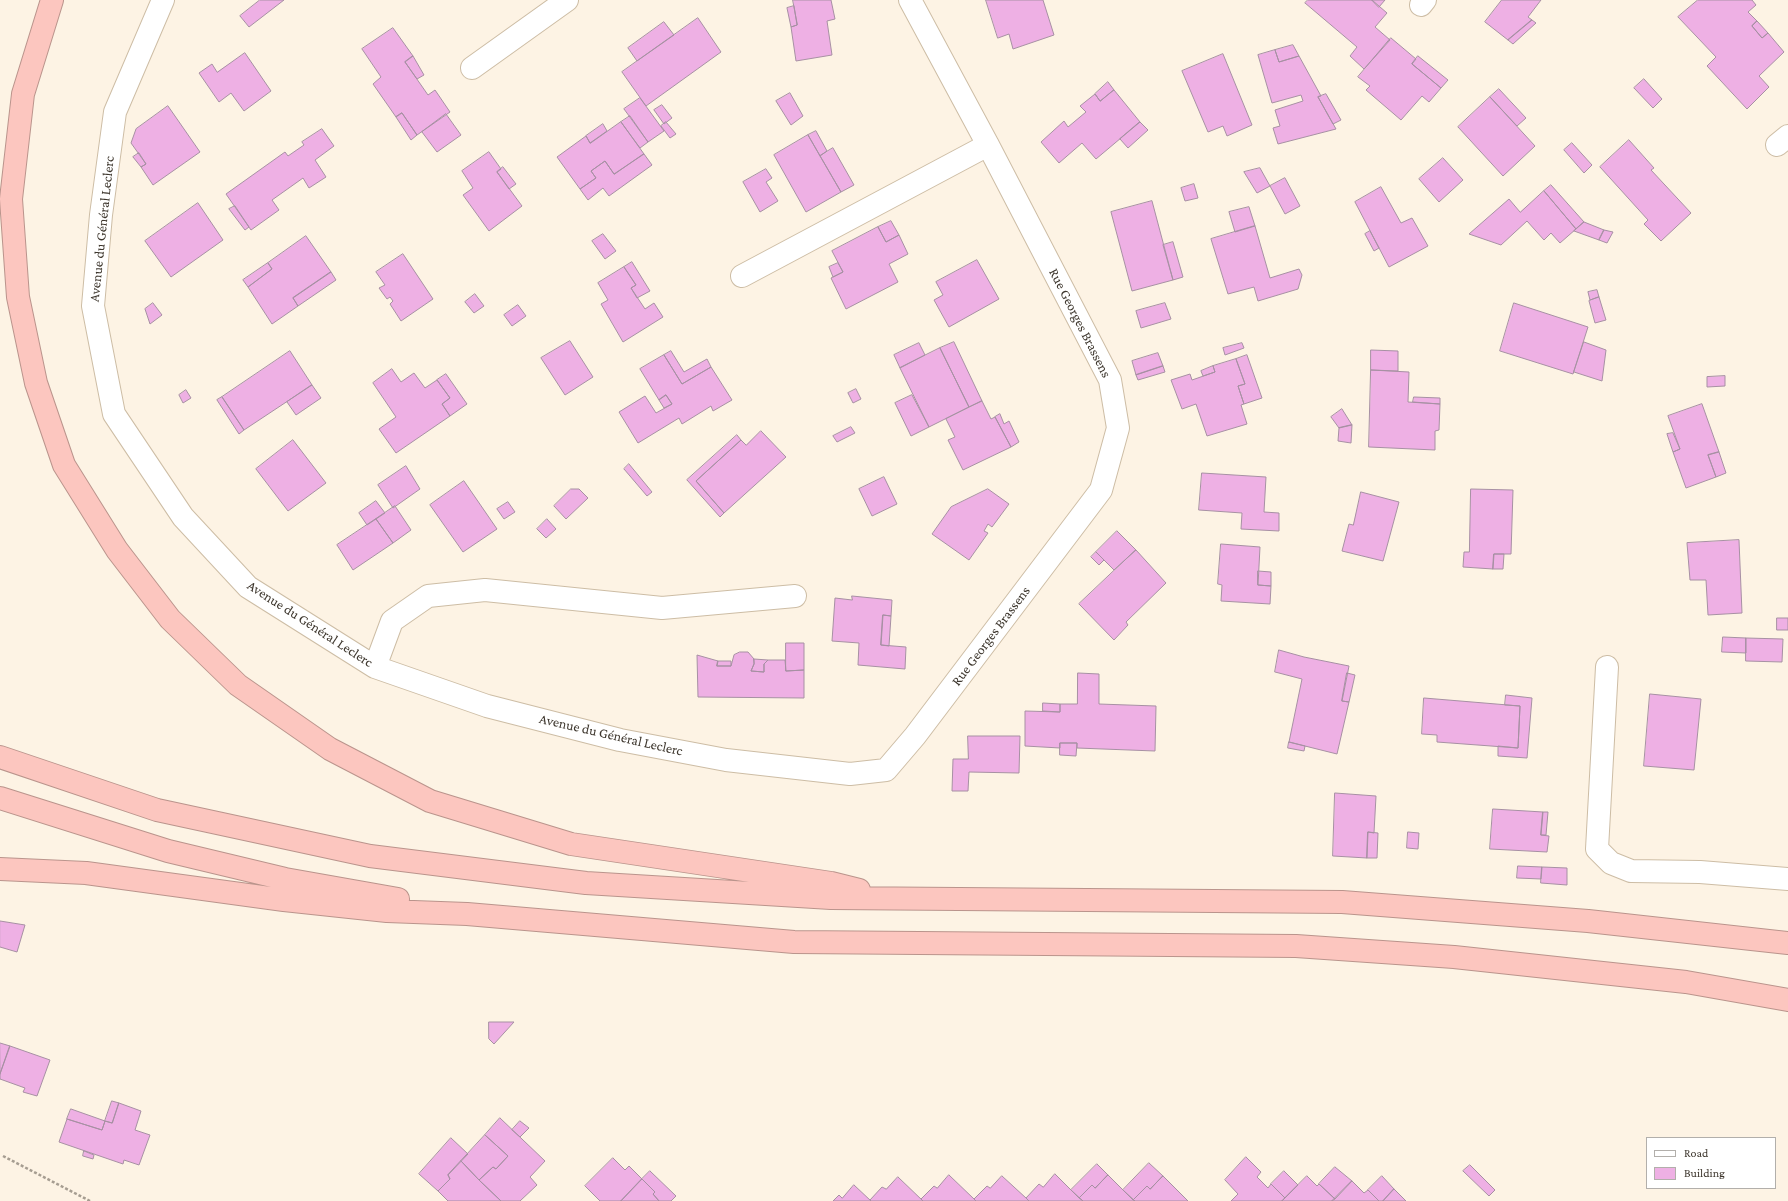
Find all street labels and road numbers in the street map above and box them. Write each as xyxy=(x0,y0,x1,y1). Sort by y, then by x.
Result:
street label: Avenue du Général Leclerc xyxy=(86,155,118,303)
street label: Rue Georges Brassens xyxy=(1045,266,1115,380)
street label: Avenue du Général Leclerc xyxy=(244,577,376,671)
street label: Rue Georges Brassens xyxy=(948,583,1034,689)
street label: Avenue du Général Leclerc xyxy=(538,710,684,760)

